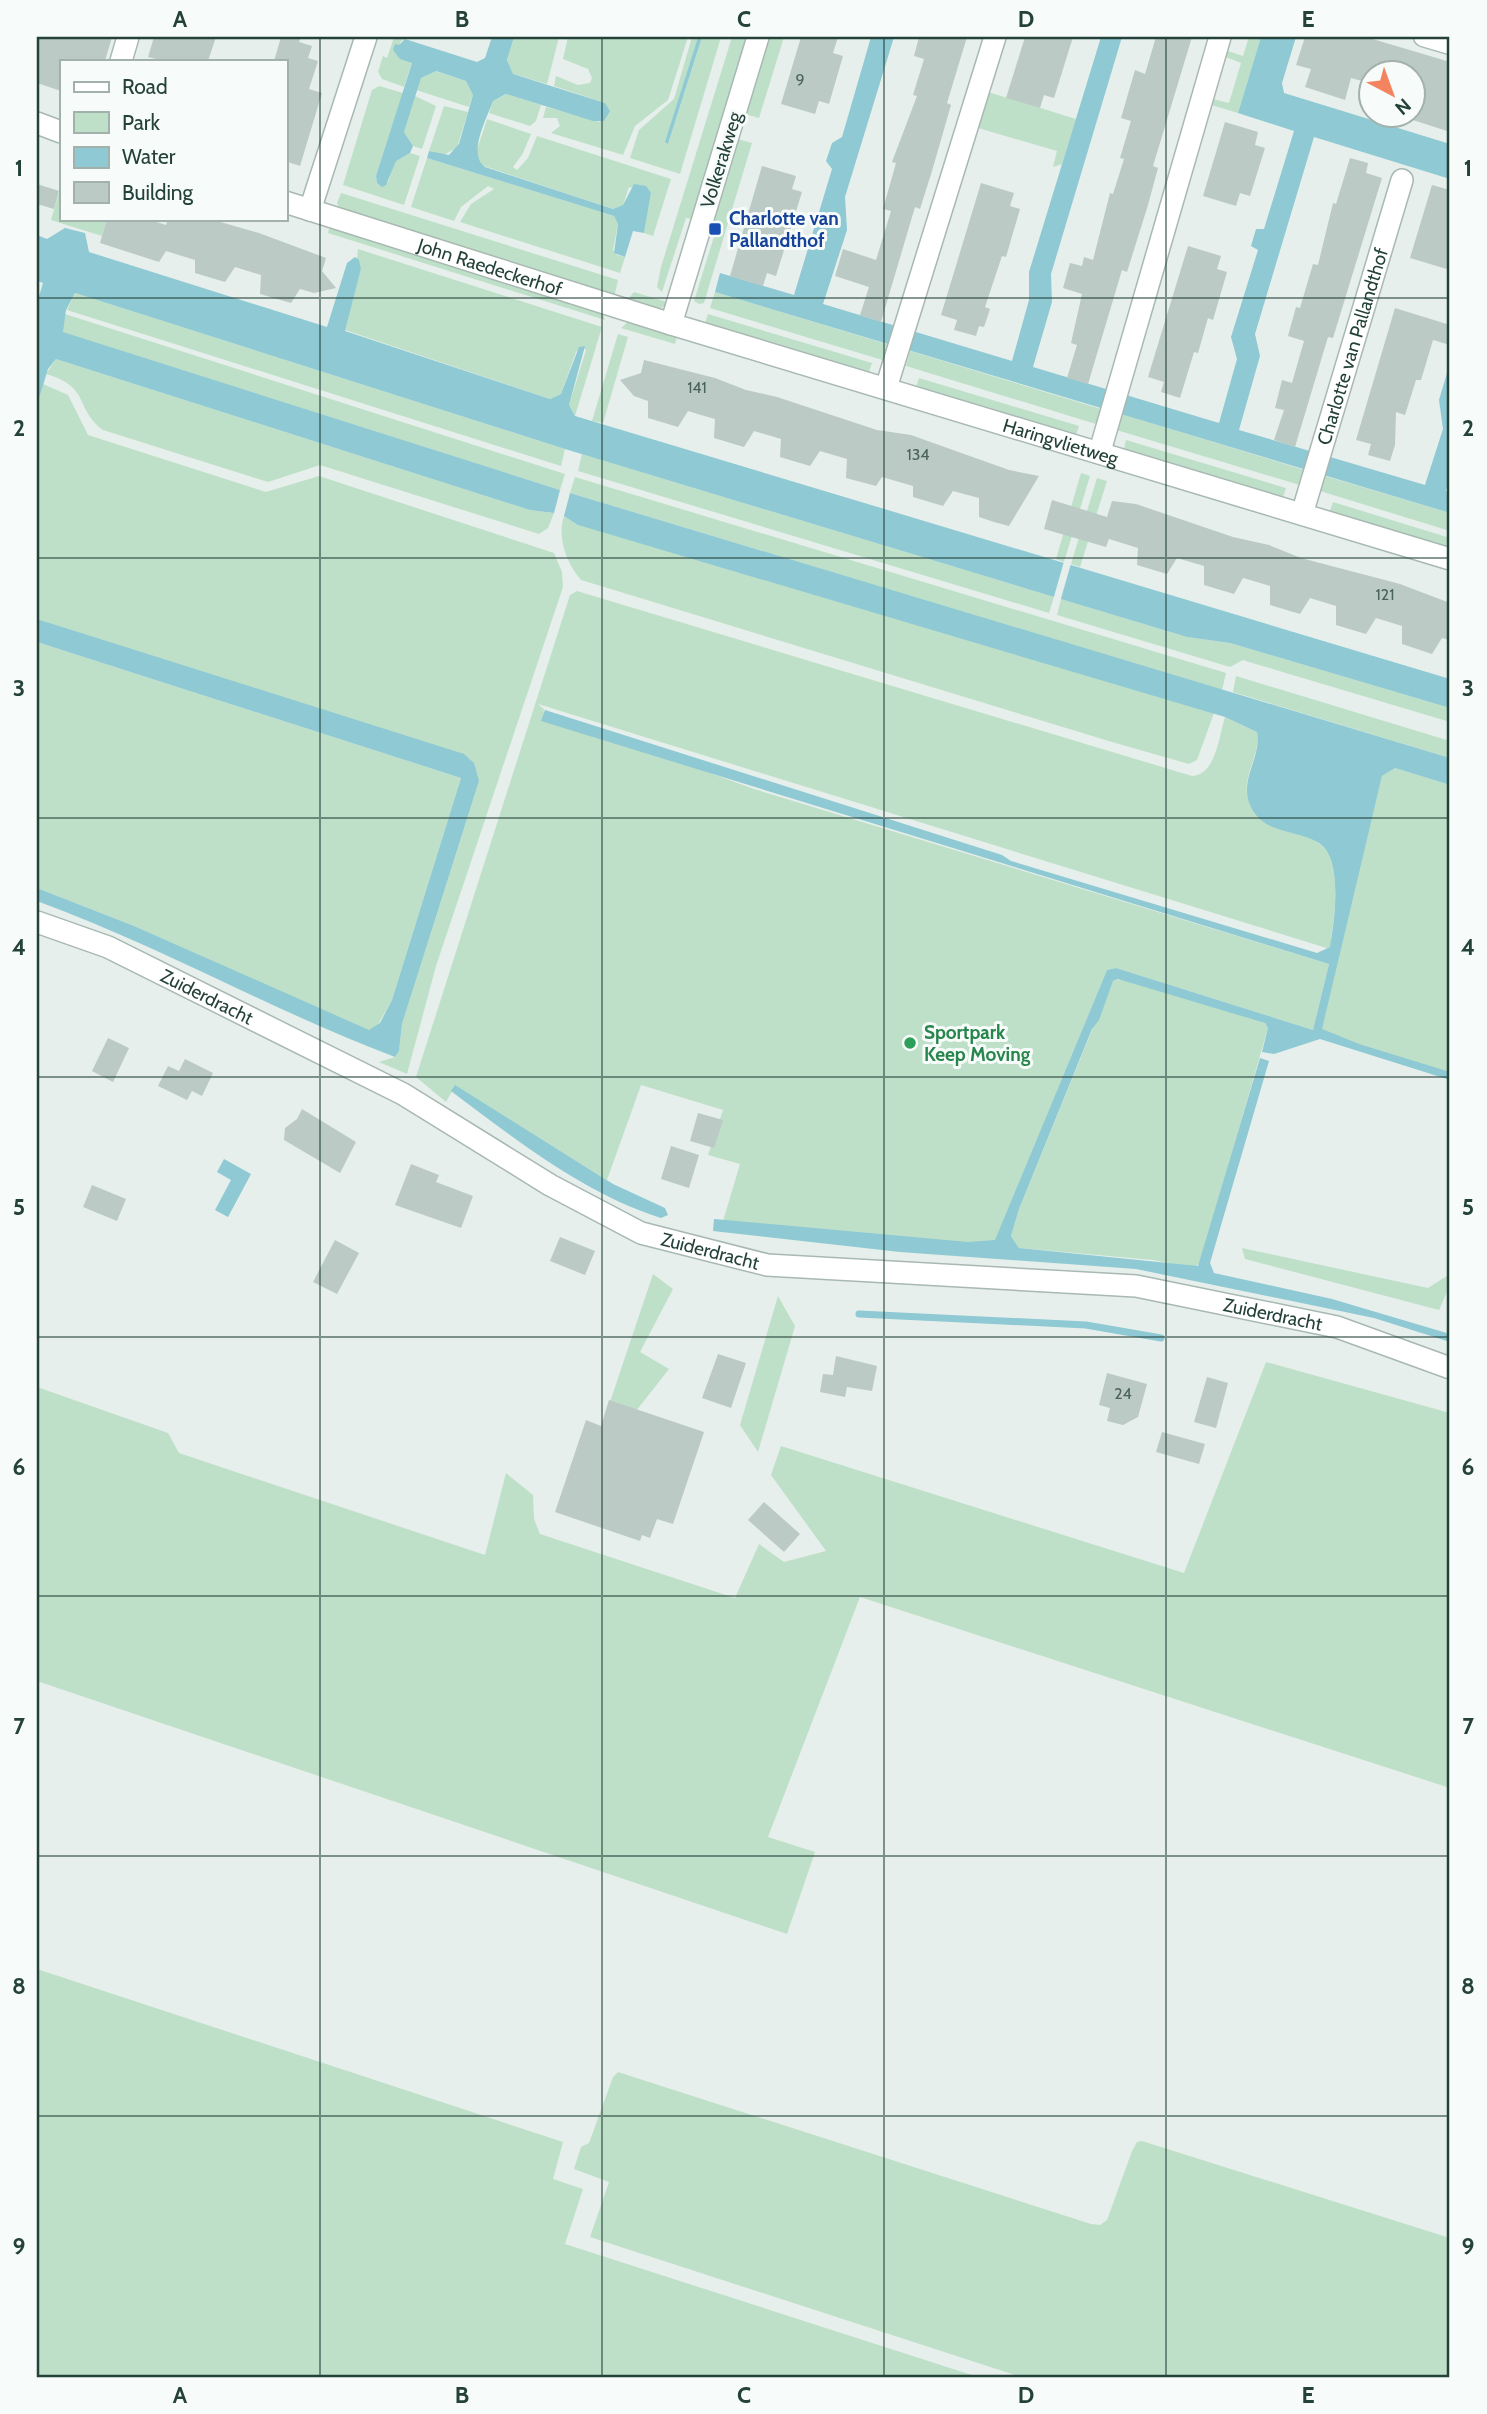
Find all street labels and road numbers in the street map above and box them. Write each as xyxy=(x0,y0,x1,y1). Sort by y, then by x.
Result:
street label: Volkerakweg xyxy=(695,109,747,211)
street label: John Raedeckerhof xyxy=(414,233,566,301)
street label: Charlotte van Pallandthof xyxy=(1312,245,1393,448)
street label: Haringvlietweg xyxy=(1000,413,1122,470)
street label: Zuiderdracht xyxy=(157,964,258,1029)
street label: Zuiderdracht xyxy=(659,1227,762,1274)
street label: Zuiderdracht xyxy=(1221,1293,1325,1335)

